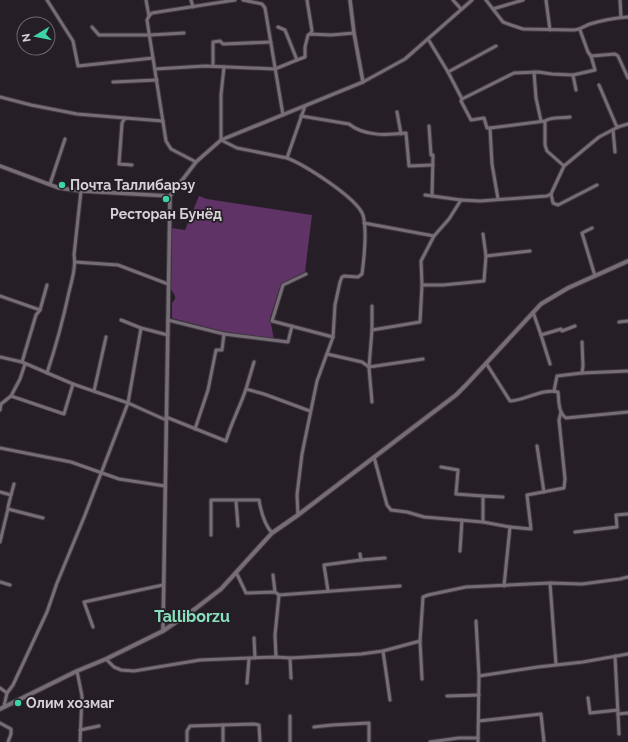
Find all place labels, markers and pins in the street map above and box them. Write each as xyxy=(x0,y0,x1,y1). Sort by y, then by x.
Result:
place label: Почта Таллибарзу xyxy=(70,177,196,193)
marker: Почта Таллибарзу xyxy=(57,180,67,190)
marker: Ресторан Бунёд xyxy=(161,194,171,204)
place label: Ресторан Бунёд xyxy=(110,206,222,222)
place label: Олим хозмаг xyxy=(26,695,114,711)
marker: Олим хозмаг xyxy=(13,698,23,708)

